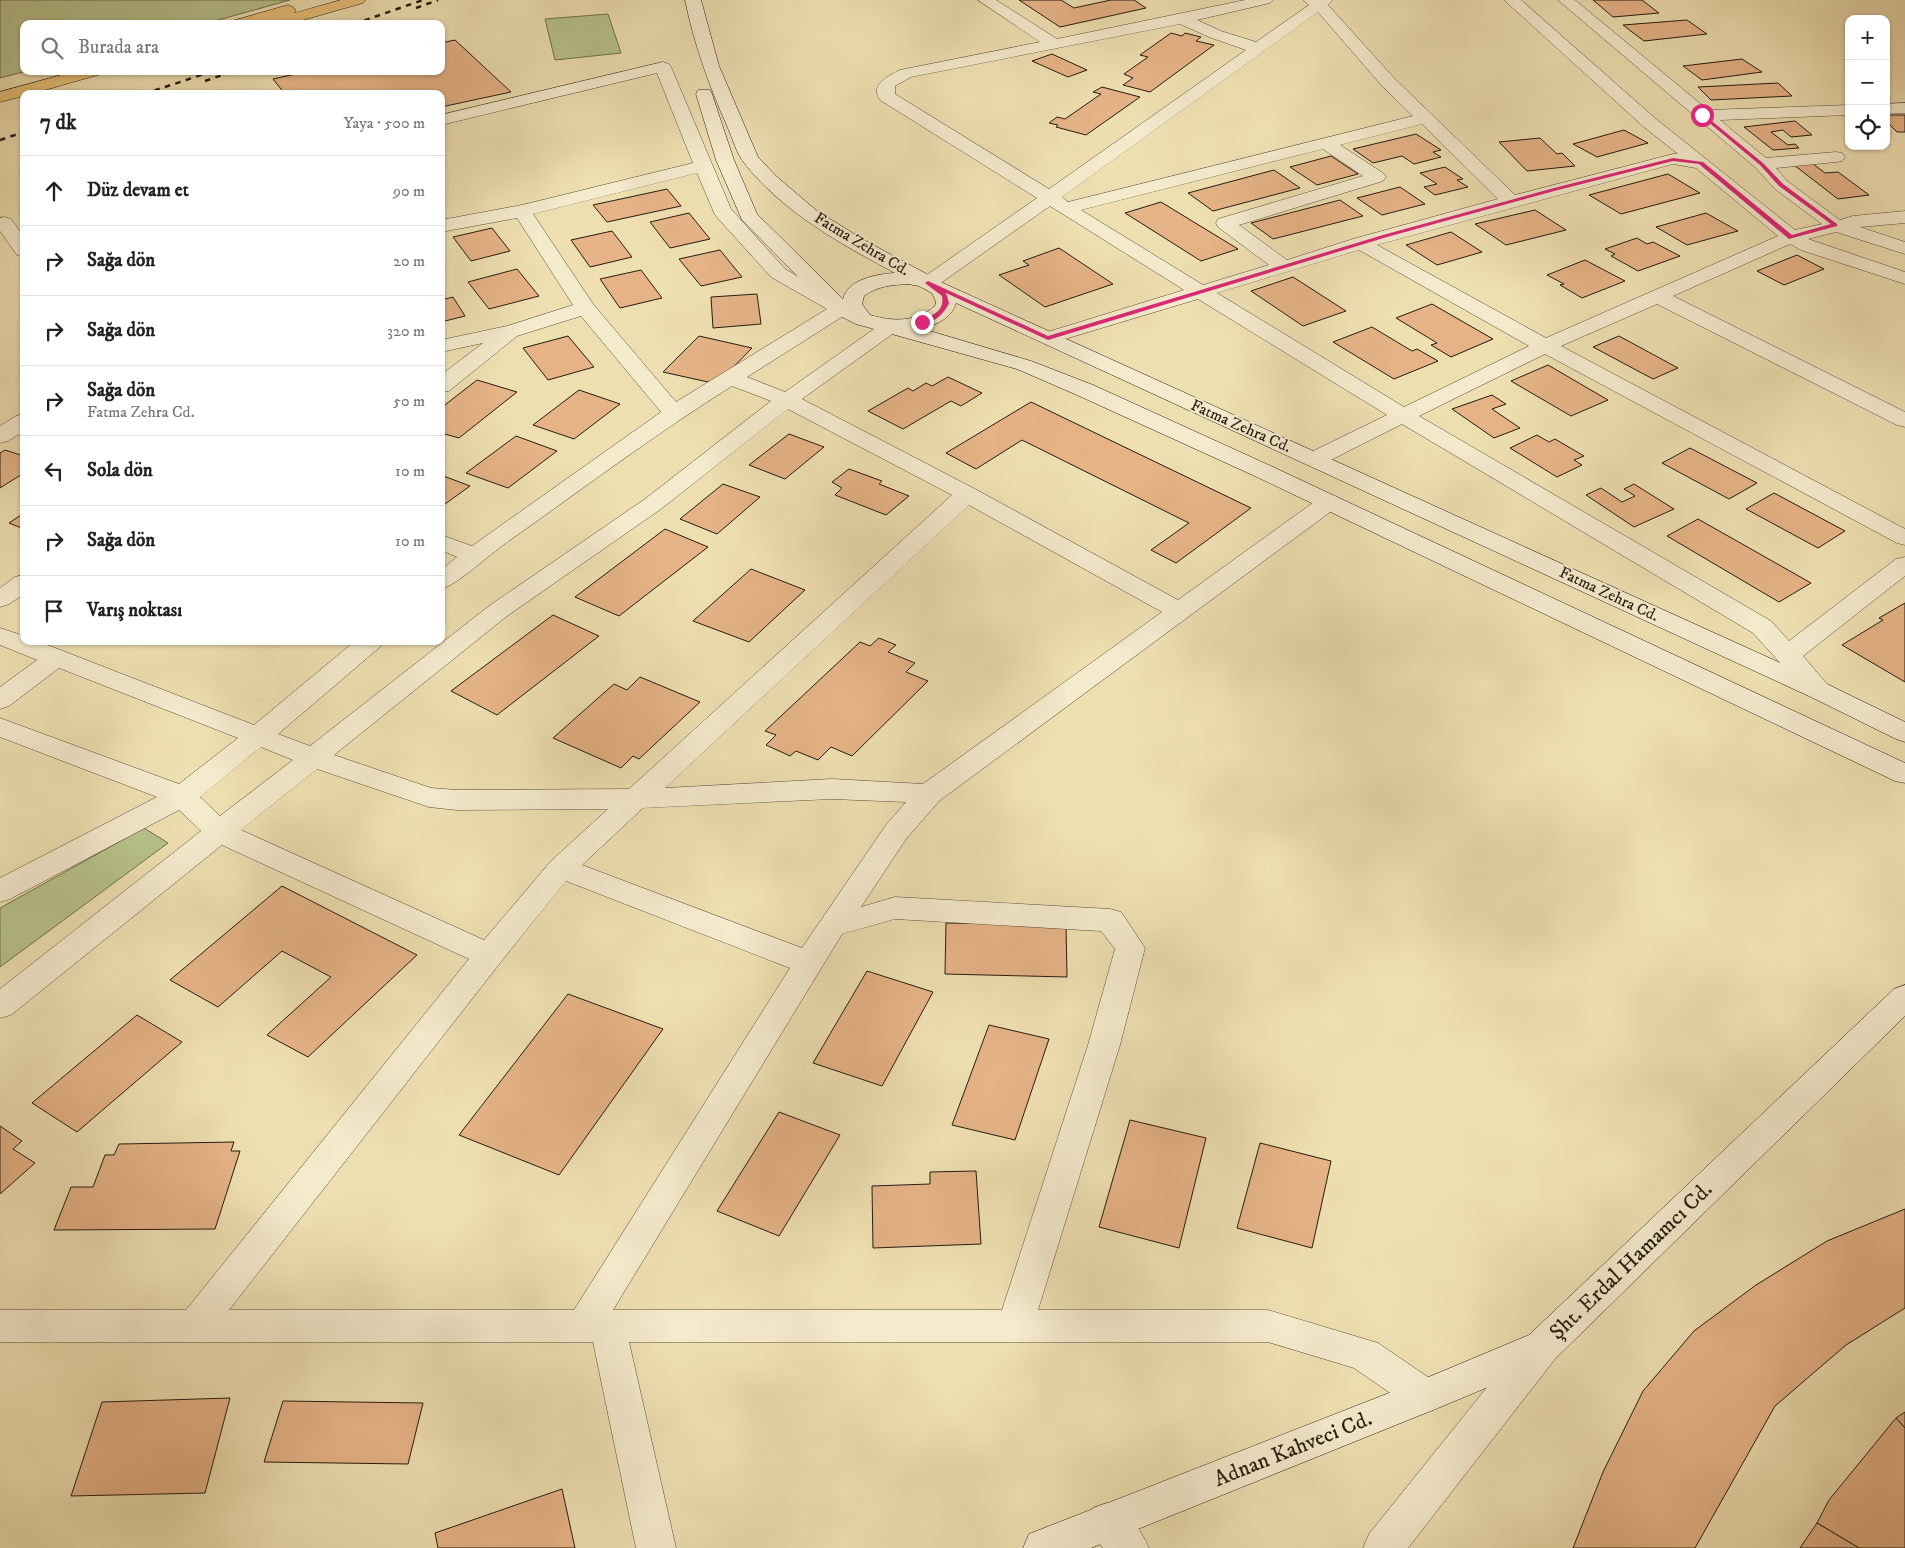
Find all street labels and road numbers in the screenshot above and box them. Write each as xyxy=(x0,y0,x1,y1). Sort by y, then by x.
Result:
street label: Fatma Zehra Cd. xyxy=(811,208,913,280)
street label: Fatma Zehra Cd. xyxy=(1188,395,1294,457)
street label: Fatma Zehra Cd. xyxy=(1556,562,1662,626)
street label: Şht. Erdal Hamamcı Cd. xyxy=(1544,1176,1718,1346)
street label: Adnan Kahveci Cd. xyxy=(1210,1405,1376,1493)

